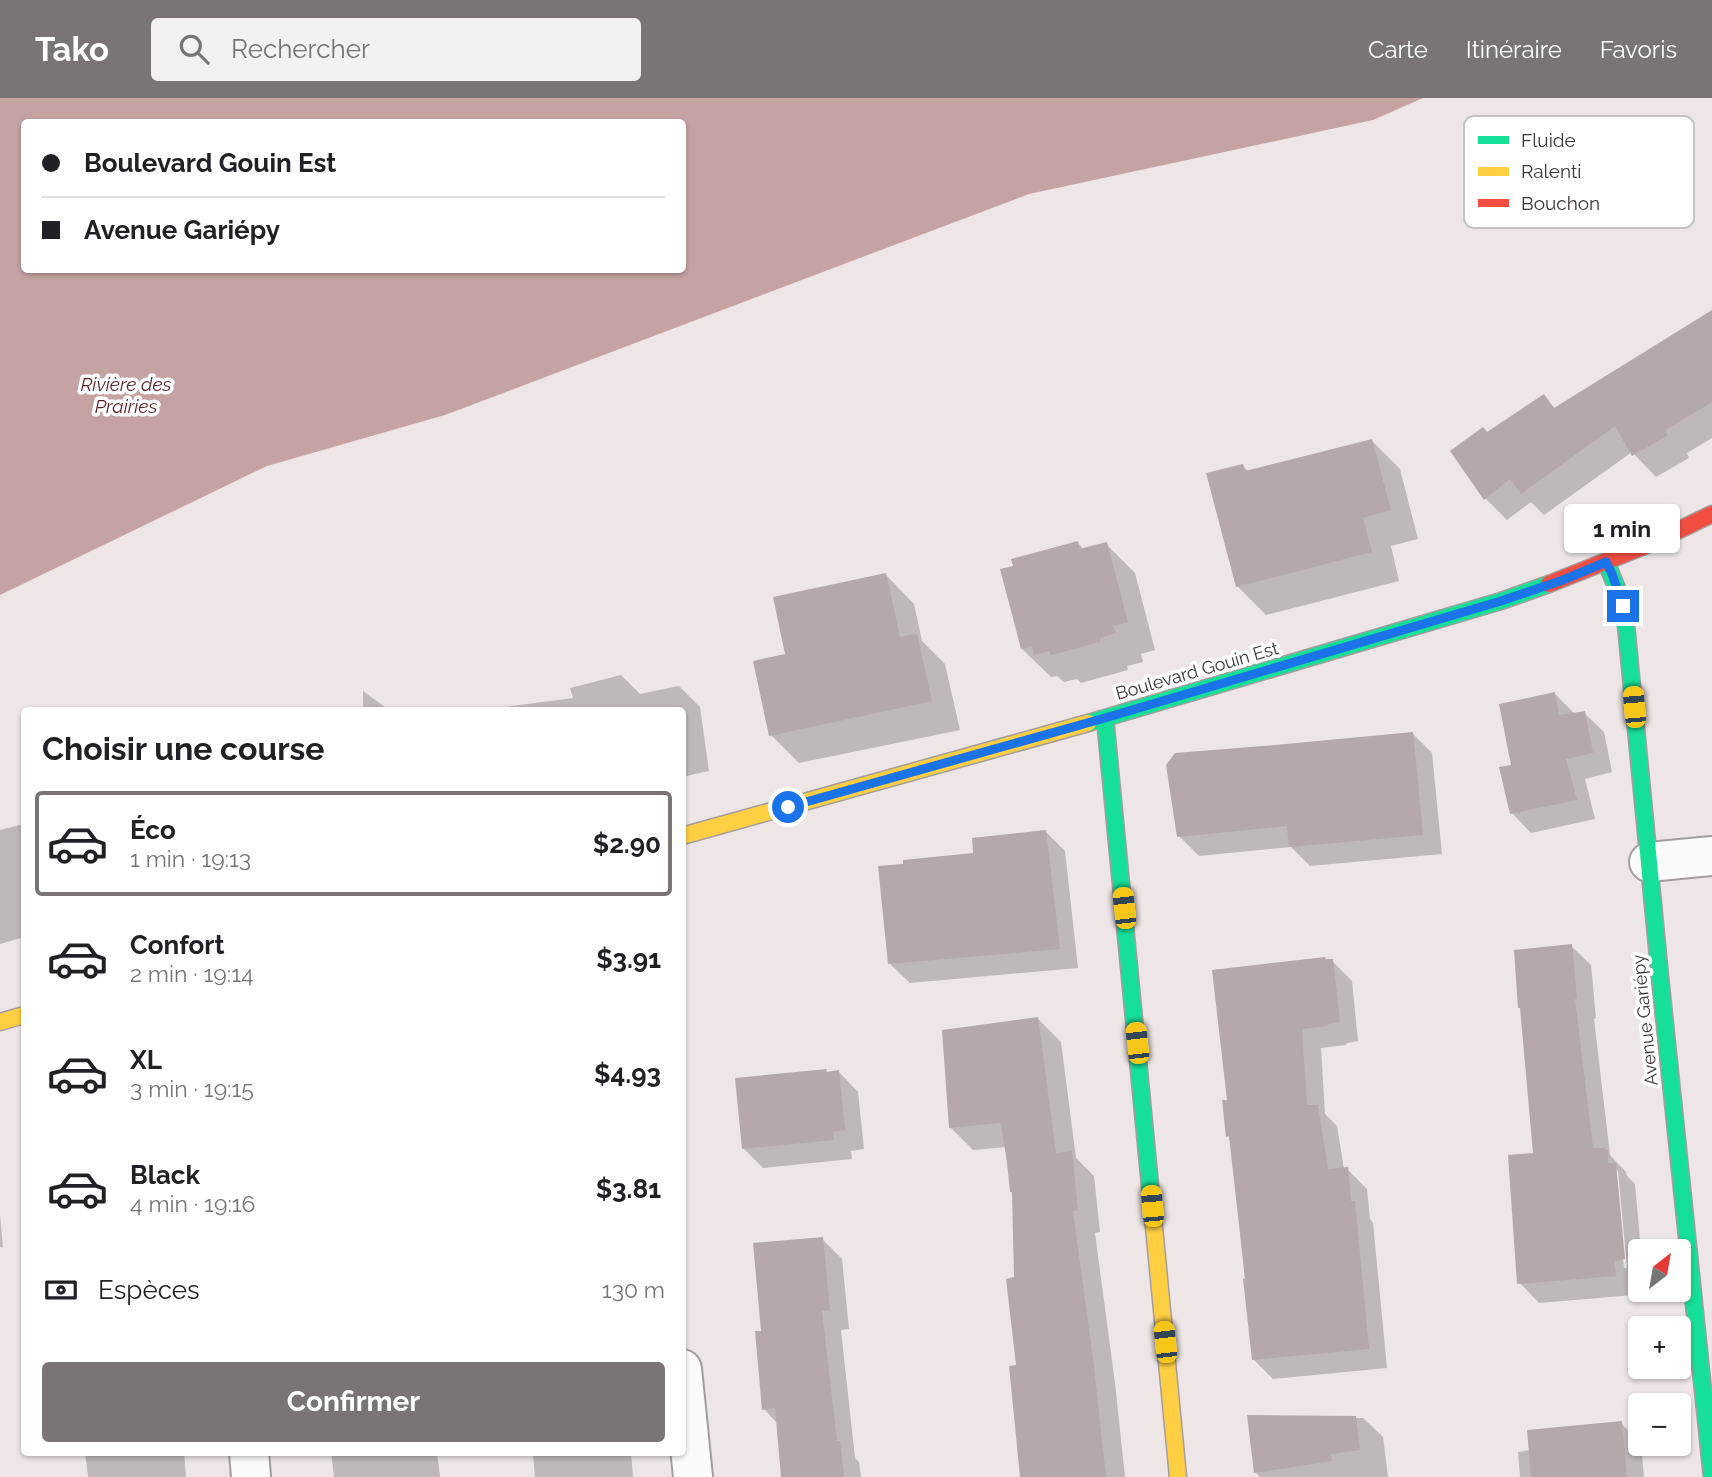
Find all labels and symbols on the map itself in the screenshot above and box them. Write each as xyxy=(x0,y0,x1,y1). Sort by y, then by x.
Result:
legend xyxy=(1464,116,1694,228)
text: Fluide xyxy=(1521,129,1576,151)
text: Ralenti xyxy=(1521,160,1581,182)
text: Bouchon xyxy=(1521,192,1600,214)
water label: Rivière des Prairies xyxy=(81,373,172,417)
callout: 1 min xyxy=(1565,504,1681,554)
route end xyxy=(1607,590,1639,622)
street label: Boulevard Gouin Est xyxy=(1113,637,1281,704)
car xyxy=(1622,685,1647,729)
route start xyxy=(772,791,804,823)
car xyxy=(1112,886,1137,930)
street label: Avenue Gariépy xyxy=(1627,953,1662,1087)
car xyxy=(1125,1021,1150,1065)
car xyxy=(1140,1184,1165,1228)
north arrow xyxy=(1628,1239,1690,1302)
car xyxy=(1153,1320,1178,1364)

